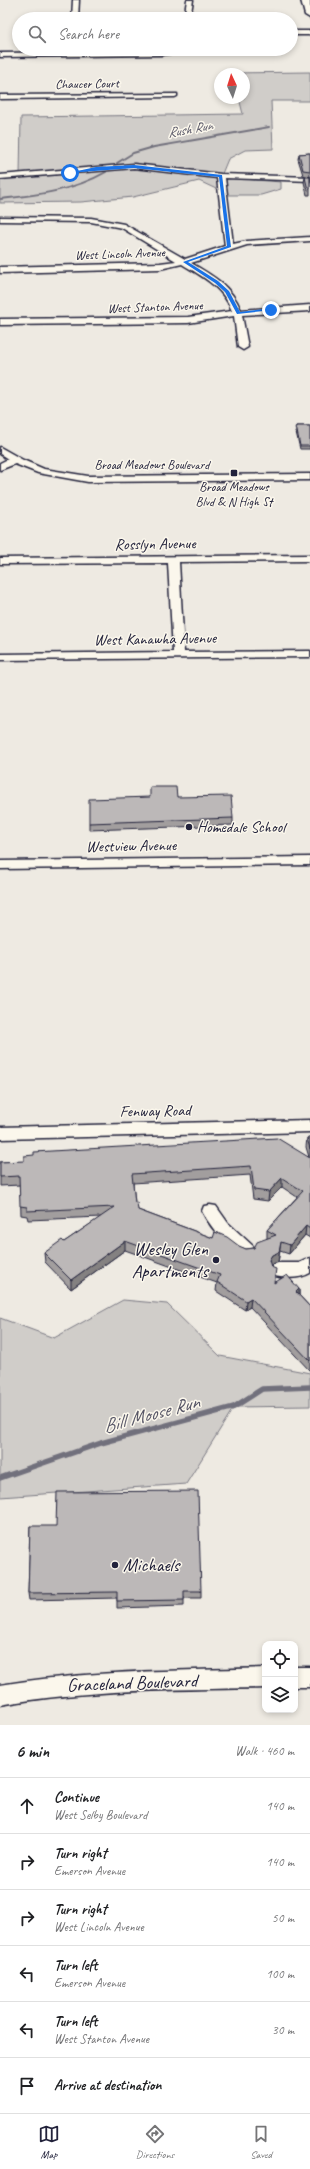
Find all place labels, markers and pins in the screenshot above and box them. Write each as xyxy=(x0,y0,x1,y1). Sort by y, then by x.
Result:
marker: Broad Meadows Blvd & N High St xyxy=(229,468,239,478)
place label: Broad Meadows Blvd & N High St xyxy=(196,479,274,510)
place label: Homedale School xyxy=(197,817,288,837)
marker: Homedale School xyxy=(184,822,194,832)
place label: Wesley Glen Apartments xyxy=(132,1237,211,1283)
marker: Wesley Glen Apartments xyxy=(211,1255,221,1265)
place label: Michaels xyxy=(123,1553,182,1577)
marker: Michaels xyxy=(110,1560,120,1570)

